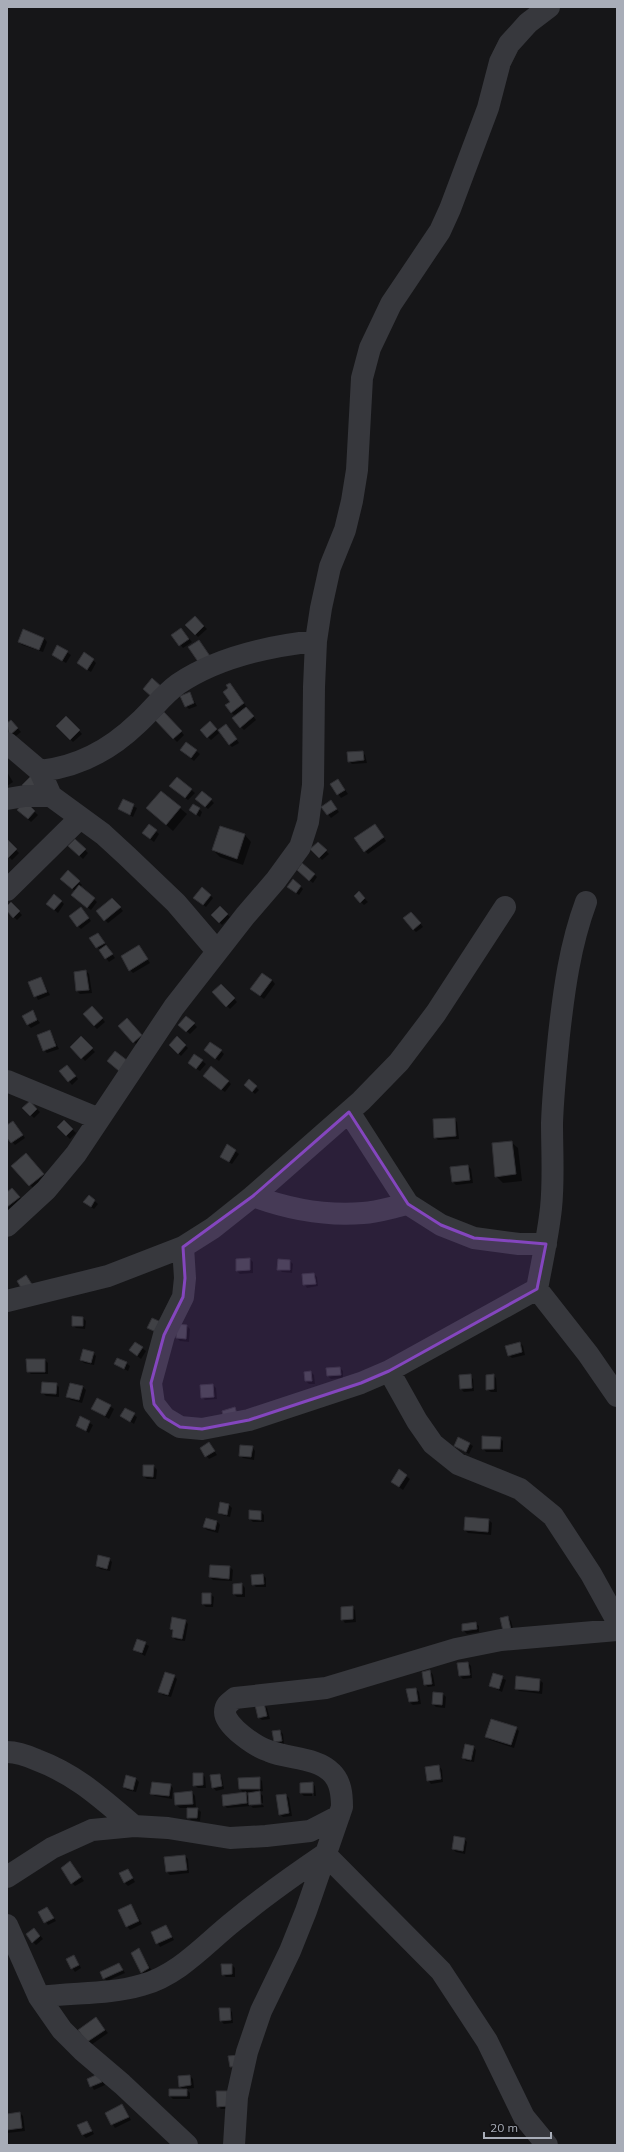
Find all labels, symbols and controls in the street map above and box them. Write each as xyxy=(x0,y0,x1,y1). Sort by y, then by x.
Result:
scale bar xyxy=(484,2114,551,2140)
text: 20 m xyxy=(490,2120,518,2135)

